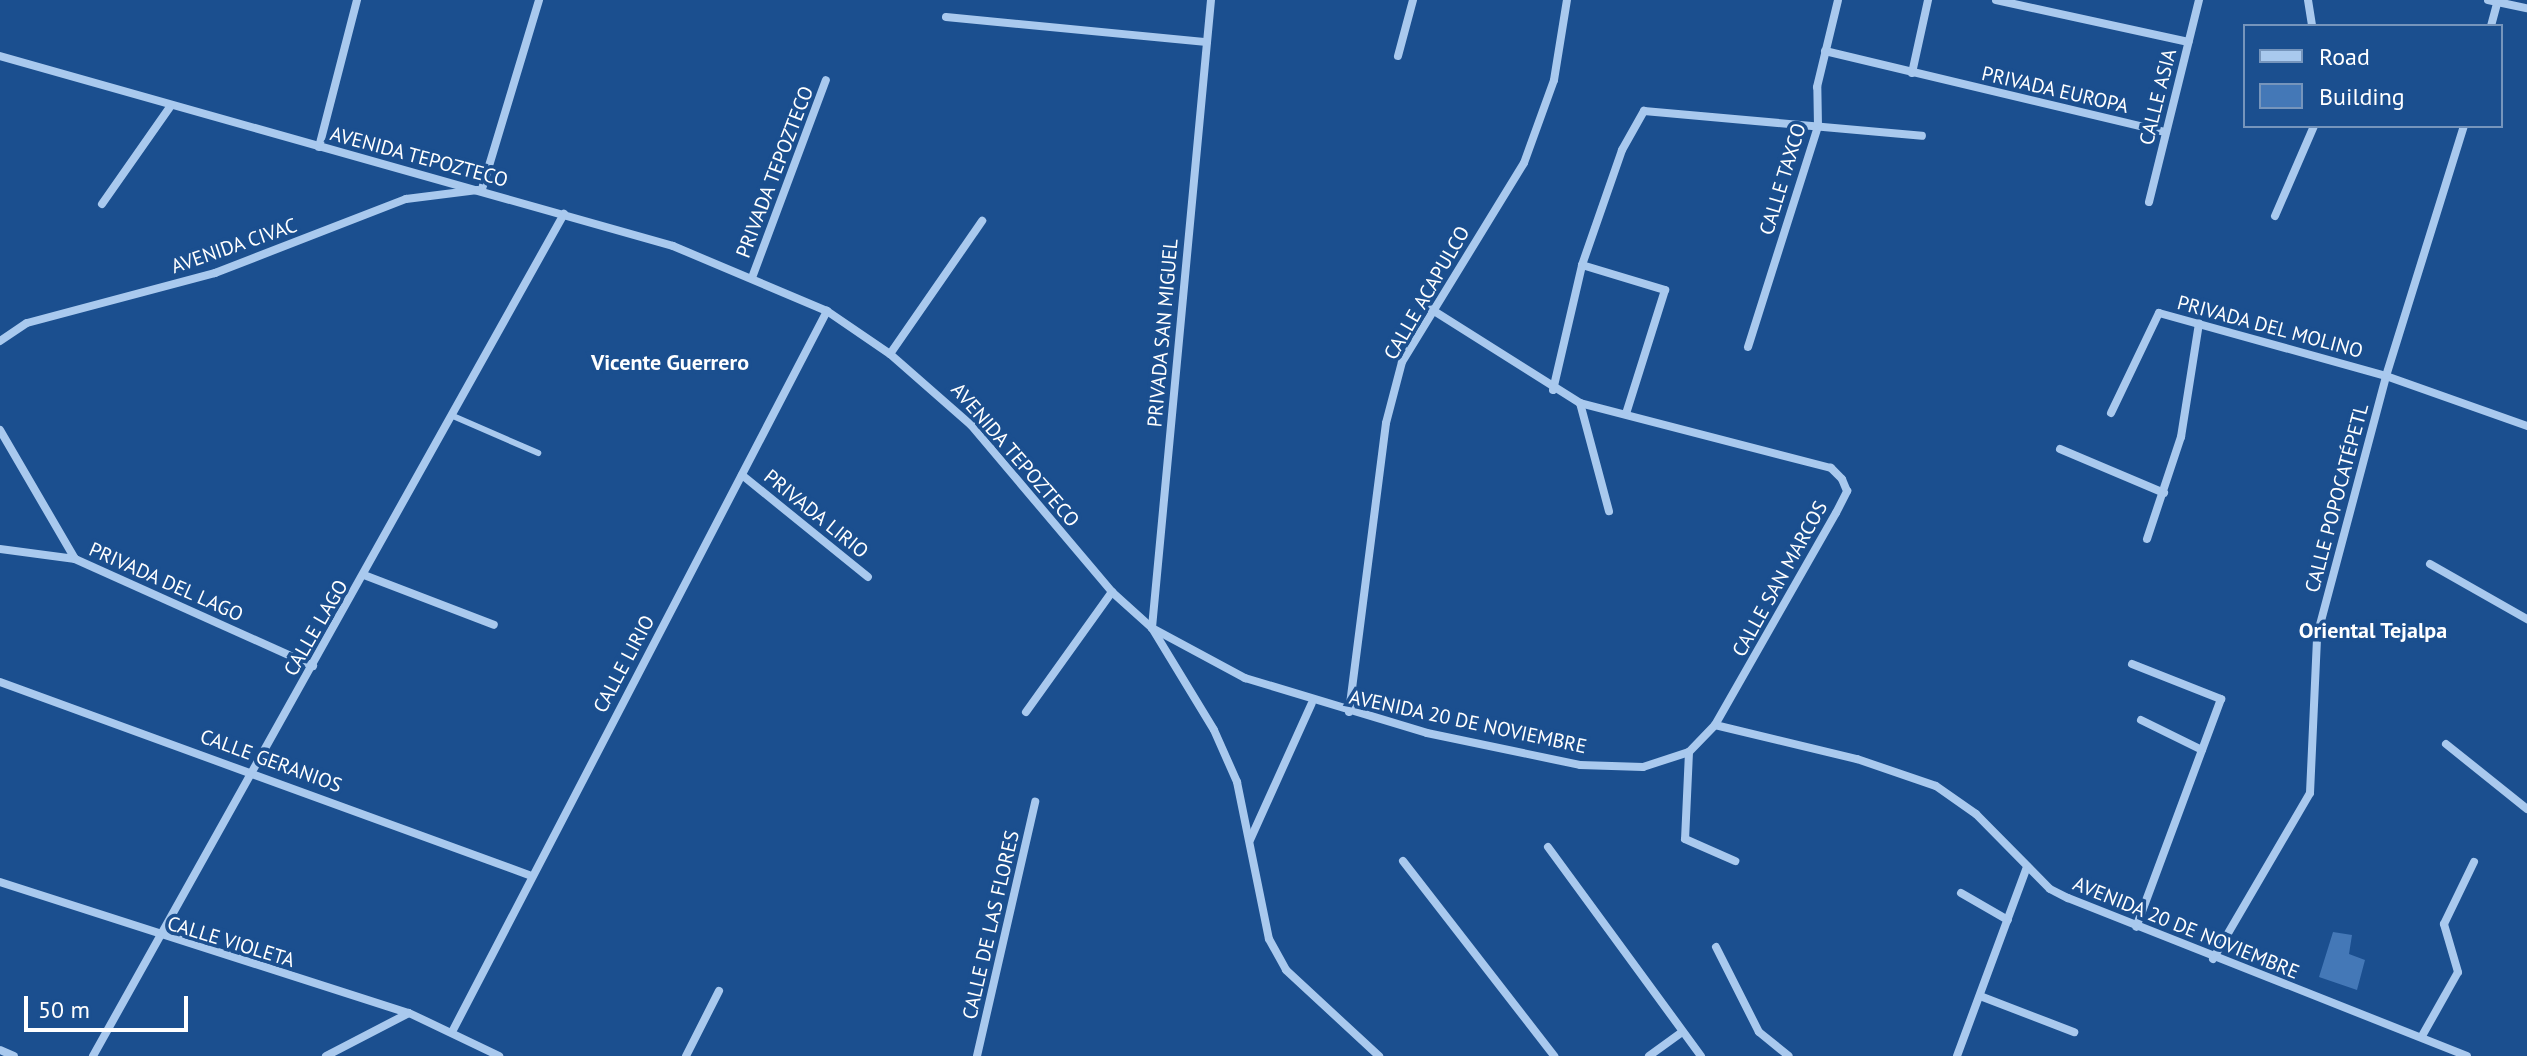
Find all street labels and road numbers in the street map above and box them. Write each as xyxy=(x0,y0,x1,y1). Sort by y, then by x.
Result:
street label: CALLE ASIA xyxy=(2134,46,2182,148)
street label: PRIVADA EUROPA xyxy=(1979,61,2131,119)
street label: PRIVADA TEPOZTECO xyxy=(731,82,819,262)
street label: CALLE TAXCO xyxy=(1755,120,1811,238)
street label: AVENIDA TEPOZTECO xyxy=(327,122,511,192)
street label: AVENIDA CIVAC xyxy=(168,213,300,279)
street label: CALLE ACAPULCO xyxy=(1379,222,1475,364)
street label: PRIVADA SAN MIGUEL xyxy=(1143,237,1183,429)
street label: PRIVADA DEL MOLINO xyxy=(2174,290,2366,364)
street label: AVENIDA TEPOZTECO xyxy=(945,378,1085,532)
street label: CALLE POPOCATÉPETL xyxy=(2300,401,2374,595)
street label: PRIVADA LIRIO xyxy=(759,464,873,564)
street label: CALLE SAN MARCOS xyxy=(1727,497,1833,661)
street label: PRIVADA DEL LAGO xyxy=(85,537,247,627)
street label: CALLE LAGO xyxy=(279,576,353,680)
street label: CALLE LIRIO xyxy=(588,611,660,717)
street label: AVENIDA 20 DE NOVIEMBRE xyxy=(1347,685,1589,759)
street label: CALLE GERANIOS xyxy=(197,724,345,798)
street label: CALLE DE LAS FLORES xyxy=(958,828,1024,1022)
street label: AVENIDA 20 DE NOVIEMBRE xyxy=(2069,871,2303,985)
street label: CALLE VIOLETA xyxy=(164,911,298,973)

